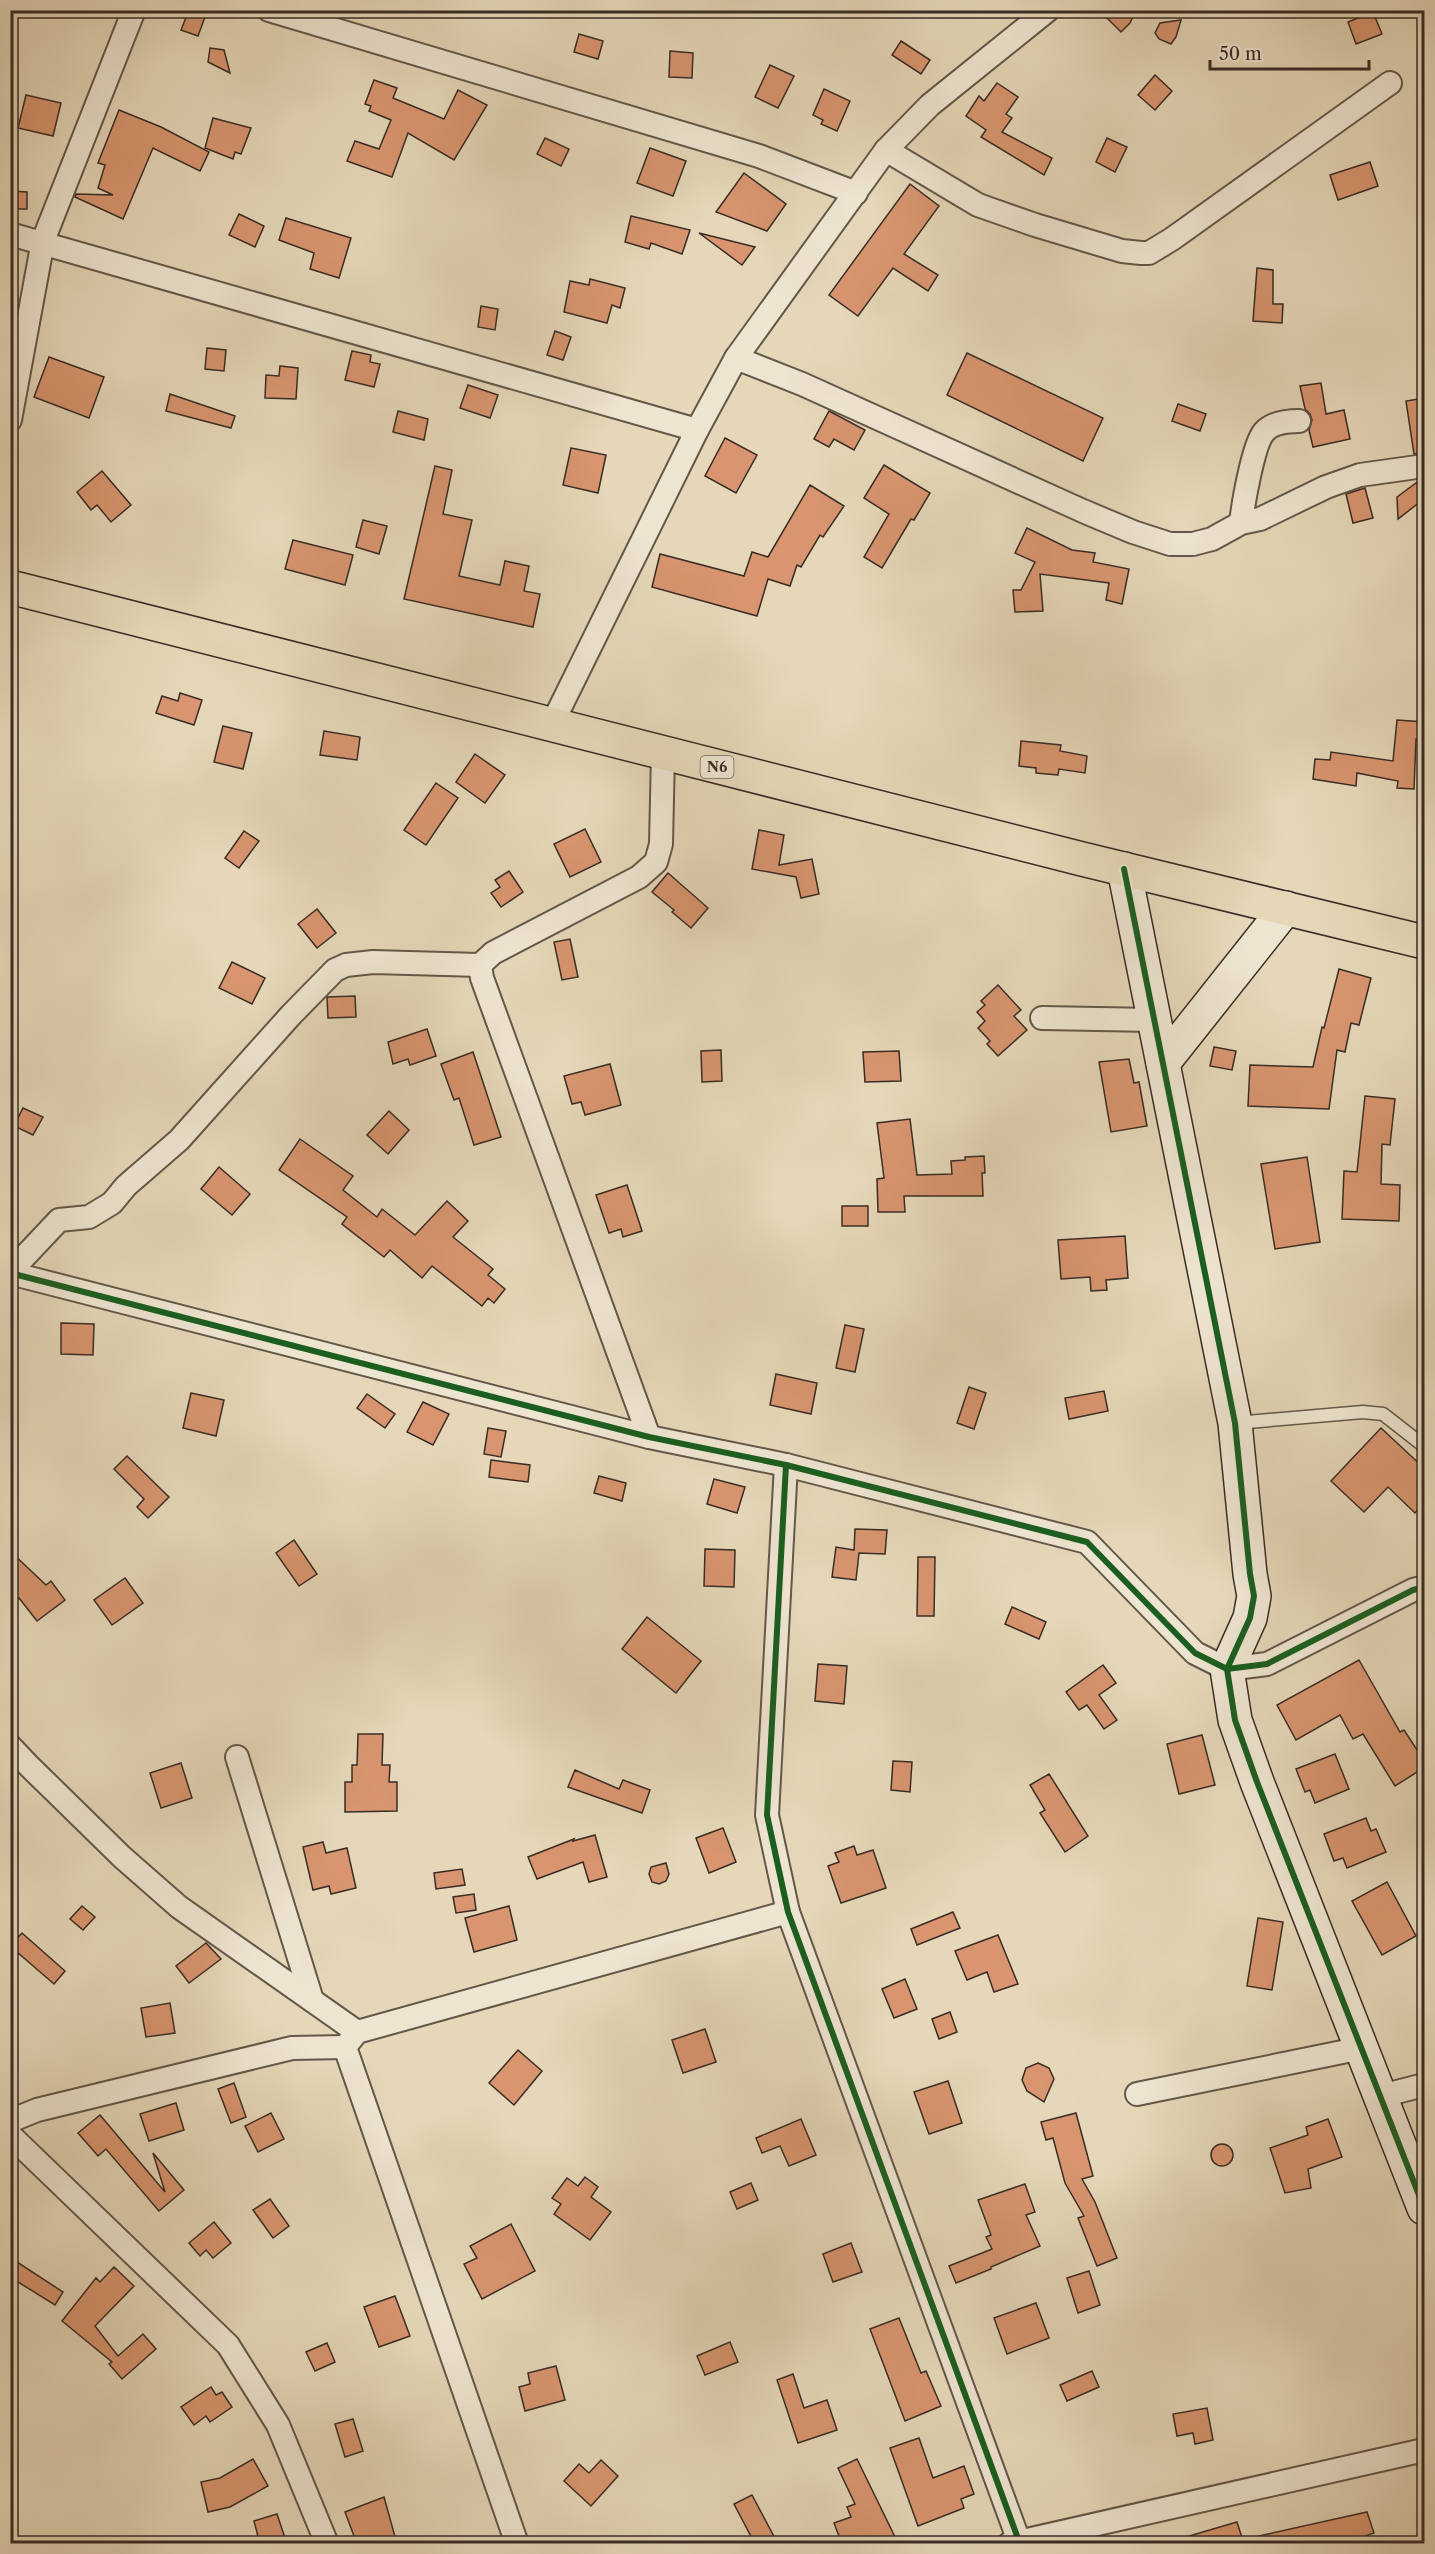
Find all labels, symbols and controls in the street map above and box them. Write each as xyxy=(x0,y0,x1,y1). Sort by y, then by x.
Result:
scale bar xyxy=(1210,33,1369,71)
text: 50 m xyxy=(1219,43,1262,65)
road number: N6 xyxy=(700,756,734,778)

